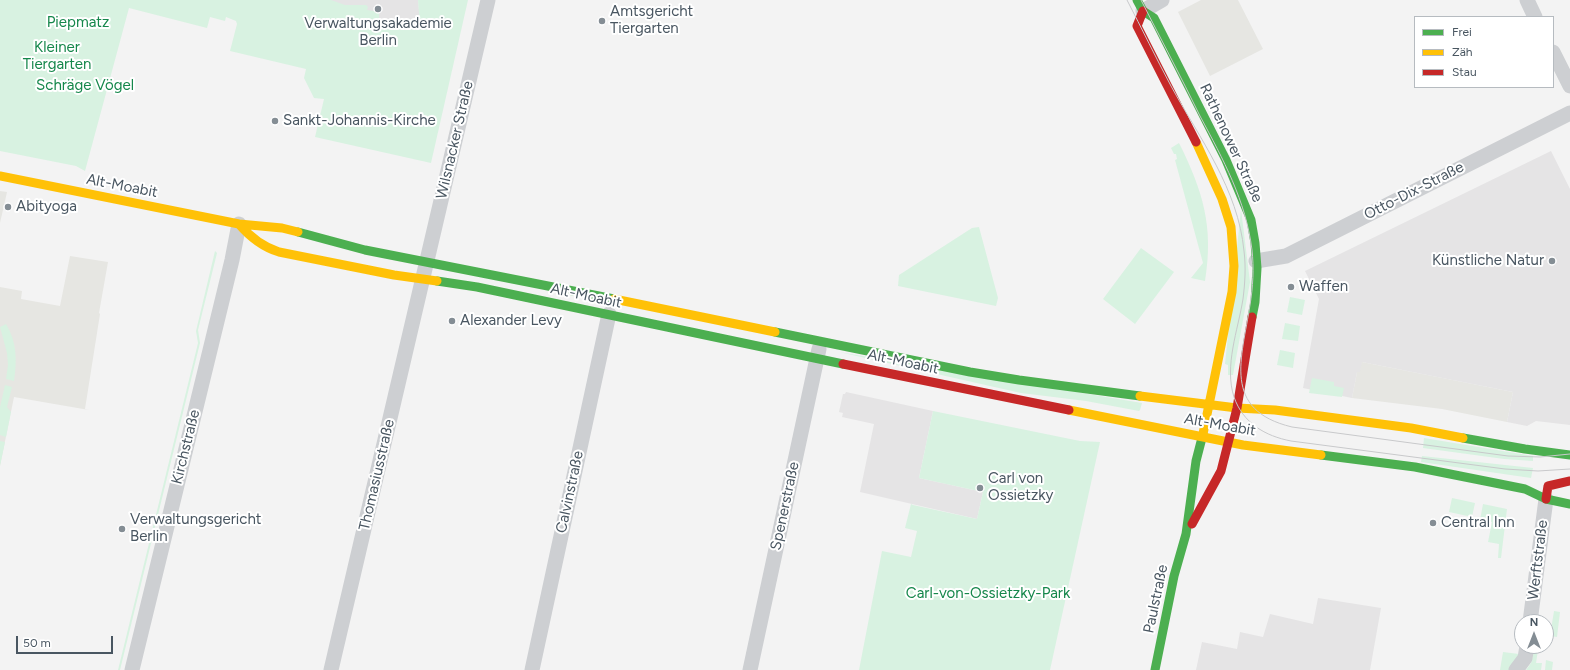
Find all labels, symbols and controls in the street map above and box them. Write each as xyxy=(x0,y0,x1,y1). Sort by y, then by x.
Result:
place label: Amtsgericht Tiergarten xyxy=(610,3,693,38)
marker: Verwaltungsakademie Berlin xyxy=(373,4,383,14)
park label: Piepmatz xyxy=(47,14,109,32)
place label: Verwaltungsakademie Berlin xyxy=(304,15,452,50)
marker: Amtsgericht Tiergarten xyxy=(597,16,607,26)
legend xyxy=(1414,16,1554,88)
text: Frei xyxy=(1452,25,1472,39)
park label: Kleiner Tiergarten xyxy=(23,39,91,74)
text: Zäh xyxy=(1452,45,1473,59)
text: Stau xyxy=(1452,65,1477,79)
park label: Schräge Vögel xyxy=(36,77,134,95)
street label: Wilsnacker Straße xyxy=(433,79,477,201)
street label: Rathenower Straße xyxy=(1196,81,1266,205)
place label: Sankt-Johannis-Kirche xyxy=(283,112,436,130)
marker: Sankt-Johannis-Kirche xyxy=(270,116,280,126)
street label: Otto-Dix-Straße xyxy=(1361,158,1467,224)
street label: Alt-Moabit xyxy=(85,170,159,202)
place label: Abityoga xyxy=(16,198,77,216)
marker: Abityoga xyxy=(3,202,13,212)
place label: Künstliche Natur xyxy=(1432,252,1544,270)
marker: Künstliche Natur xyxy=(1547,256,1557,266)
place label: Waffen xyxy=(1299,278,1348,296)
street label: Alt-Moabit xyxy=(549,280,623,312)
marker: Waffen xyxy=(1286,282,1296,292)
place label: Alexander Levy xyxy=(460,312,562,330)
marker: Alexander Levy xyxy=(447,316,457,326)
street label: Alt-Moabit xyxy=(866,346,940,378)
street label: Kirchstraße xyxy=(168,408,204,486)
street label: Alt-Moabit xyxy=(1183,410,1257,440)
street label: Thomasiusstraße xyxy=(355,418,399,532)
street label: Calvinstraße xyxy=(553,449,587,535)
street label: Spenerstraße xyxy=(767,460,803,552)
place label: Carl von Ossietzky xyxy=(988,470,1053,505)
marker: Carl von Ossietzky xyxy=(975,483,985,493)
place label: Verwaltungsgericht Berlin xyxy=(130,511,261,546)
place label: Central Inn xyxy=(1441,514,1515,532)
marker: Central Inn xyxy=(1428,518,1438,528)
street label: Werftstraße xyxy=(1524,519,1552,601)
marker: Verwaltungsgericht Berlin xyxy=(117,524,127,534)
street label: Paulstraße xyxy=(1140,563,1172,635)
park label: Carl-von-Ossietzky-Park xyxy=(906,585,1070,603)
north arrow xyxy=(1514,614,1554,654)
text: N xyxy=(1530,616,1538,629)
scale bar xyxy=(18,628,115,654)
text: 50 m xyxy=(23,636,51,650)

